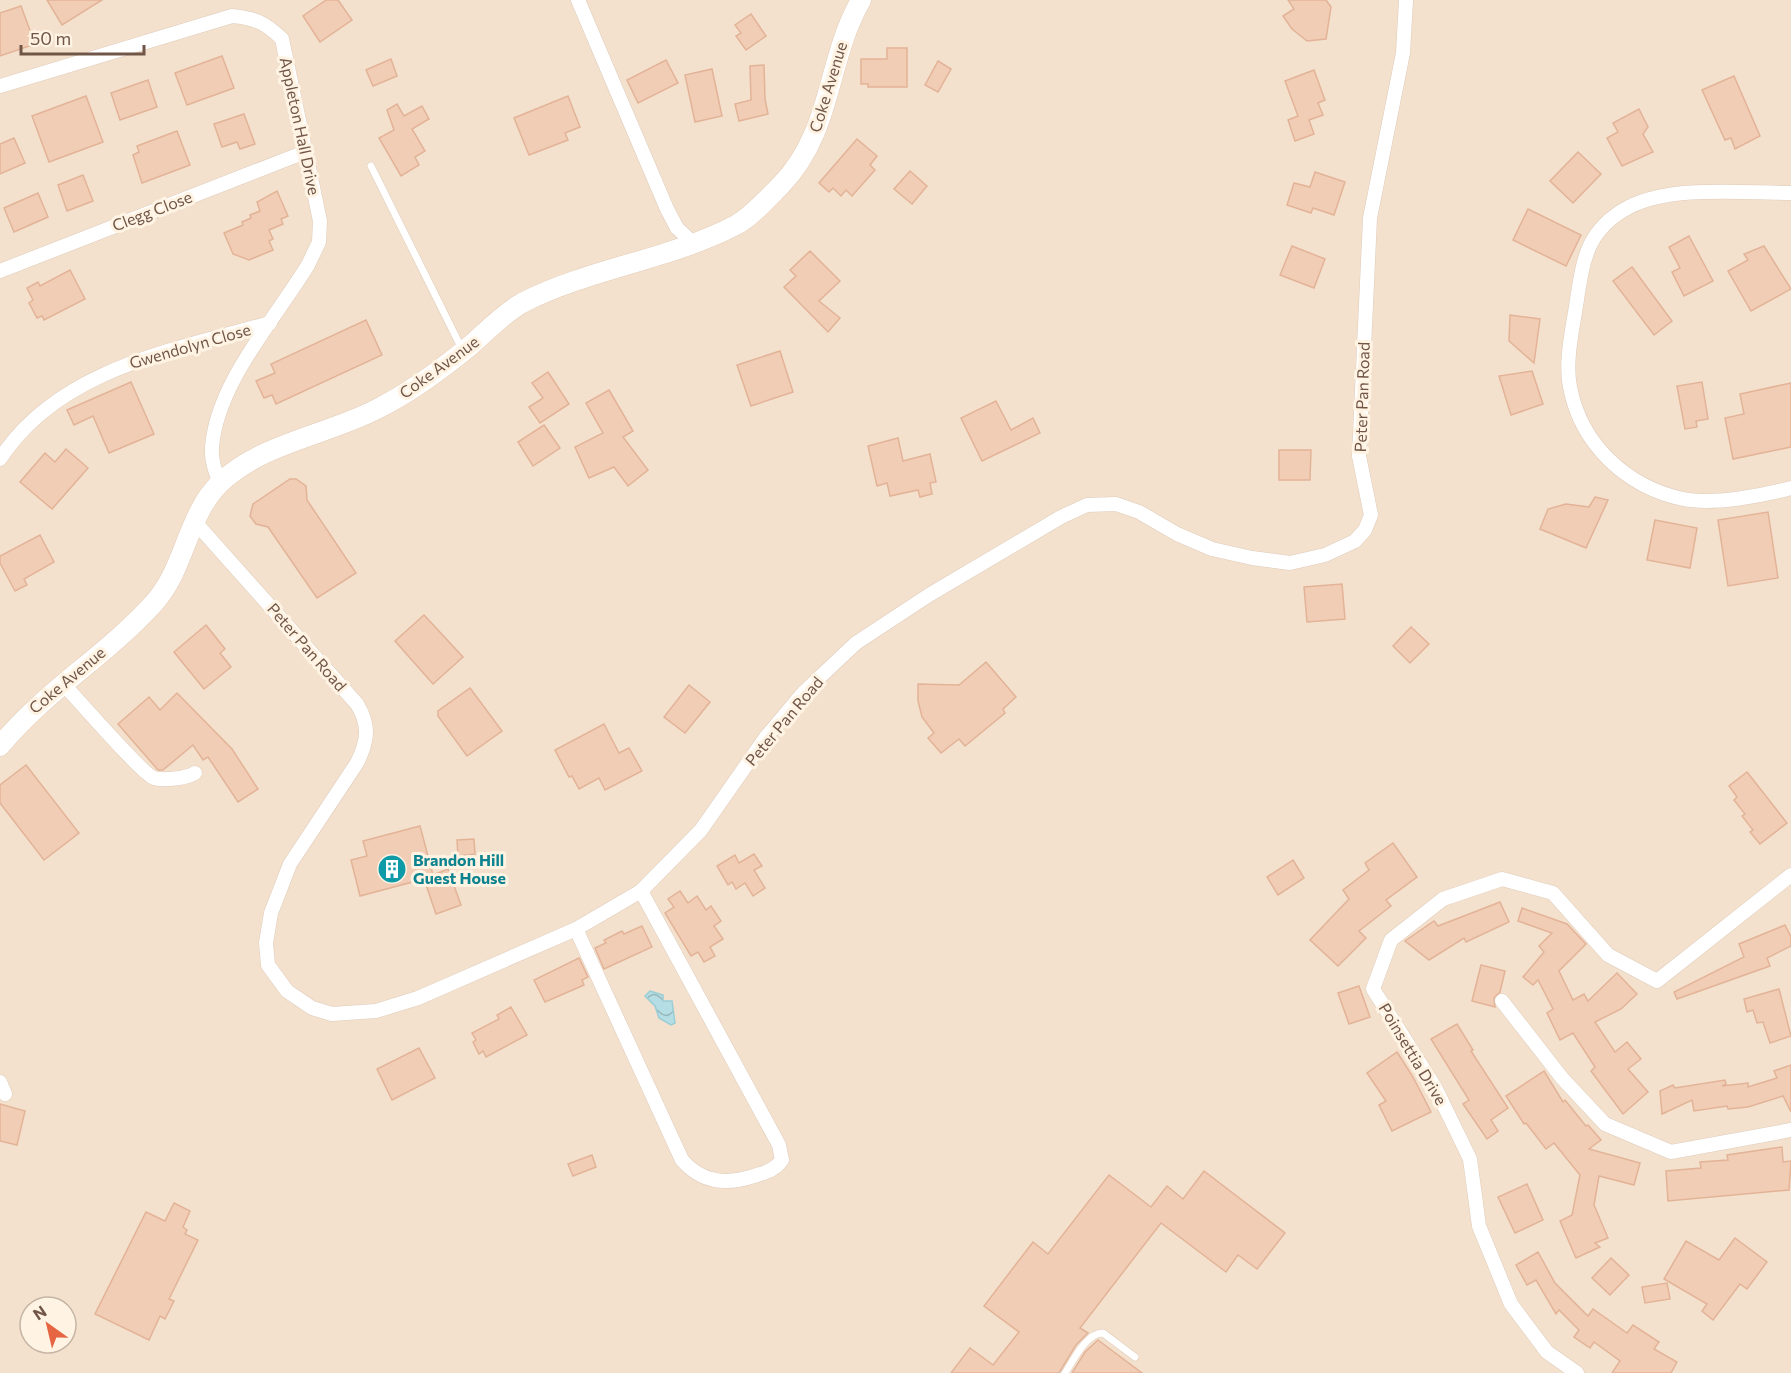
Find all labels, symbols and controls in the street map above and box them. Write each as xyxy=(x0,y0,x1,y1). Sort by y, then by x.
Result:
scale bar xyxy=(21,18,144,56)
text: 50 m xyxy=(30,27,71,49)
street label: Coke Avenue xyxy=(805,39,850,134)
street label: Appleton Hall Drive xyxy=(277,55,324,197)
street label: Clegg Close xyxy=(109,187,194,234)
street label: Gwendolyn Close xyxy=(127,319,253,372)
street label: Coke Avenue xyxy=(395,331,482,402)
street label: Peter Pan Road xyxy=(1350,341,1373,452)
street label: Peter Pan Road xyxy=(264,599,351,695)
street label: Coke Avenue xyxy=(25,642,109,717)
street label: Peter Pan Road xyxy=(741,672,826,769)
place label: Brandon Hill Guest House xyxy=(413,850,506,887)
building icon: Brandon Hill Guest House xyxy=(376,853,408,885)
street label: Poinsettia Drive xyxy=(1376,999,1451,1108)
north arrow xyxy=(18,1295,78,1355)
text: N xyxy=(29,1301,50,1323)

